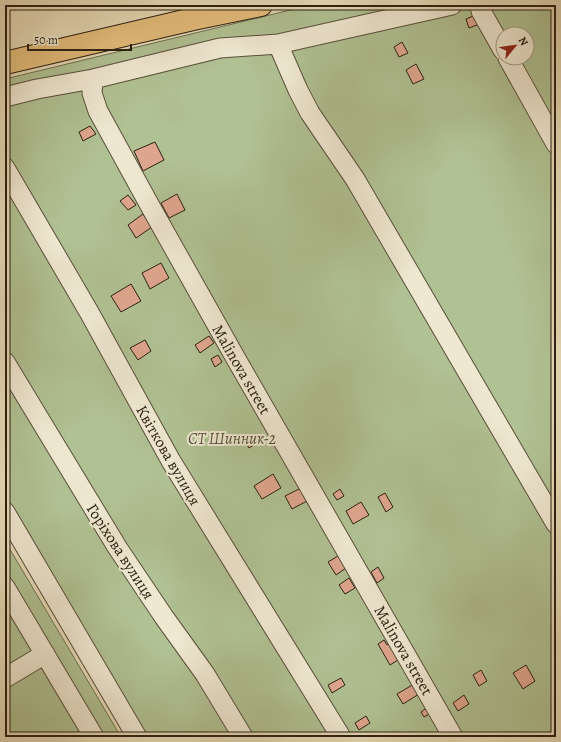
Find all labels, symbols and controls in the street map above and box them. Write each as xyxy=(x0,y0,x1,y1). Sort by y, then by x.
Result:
scale bar xyxy=(28,26,131,52)
north arrow xyxy=(495,26,535,66)
text: 50 m xyxy=(34,32,58,48)
text: N xyxy=(515,34,532,49)
street label: Malinova street xyxy=(206,320,276,419)
street label: Квіткова вулиця xyxy=(130,401,206,510)
park label: СТ Шинник-2 xyxy=(188,428,276,450)
street label: Горіхова вулиця xyxy=(81,499,160,604)
street label: Malinova street xyxy=(368,601,438,700)

